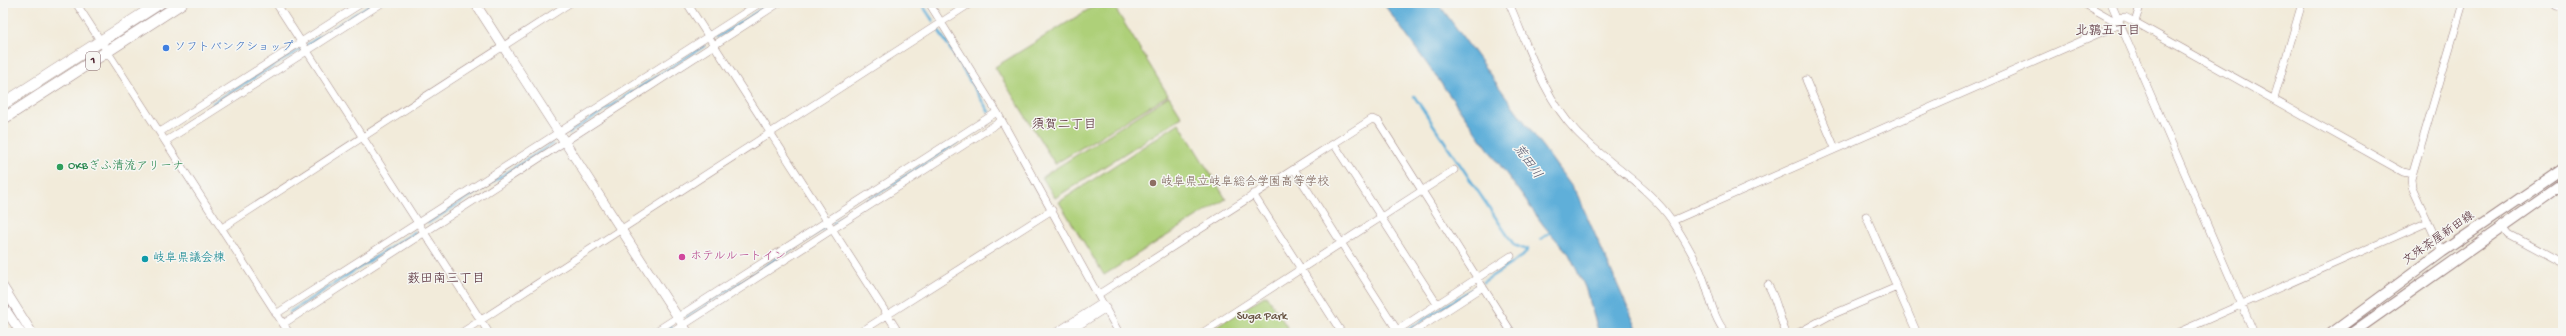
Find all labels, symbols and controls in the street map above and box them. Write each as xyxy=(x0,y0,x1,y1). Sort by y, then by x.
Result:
district label: 北鶉五丁目 xyxy=(2075,24,2141,39)
place label: ソフトバンクショップ xyxy=(174,40,294,55)
marker: ソフトバンクショップ xyxy=(161,43,171,53)
road number: 1 xyxy=(86,52,100,70)
district label: 須賀二丁目 xyxy=(1031,117,1097,133)
water label: 荒田川 xyxy=(1509,141,1545,182)
place label: OKBぎふ清流アリーナ xyxy=(68,159,184,174)
marker: OKBぎふ清流アリーナ xyxy=(55,162,65,172)
place label: 岐阜県立岐阜総合学園高等学校 xyxy=(1161,175,1329,190)
marker: 岐阜県立岐阜総合学園高等学校 xyxy=(1148,178,1158,188)
street label: 文殊茶屋新田線 xyxy=(2400,208,2477,269)
place label: ホテルルートイン xyxy=(690,250,786,264)
place label: 岐阜県議会棟 xyxy=(153,251,225,266)
marker: ホテルルートイン xyxy=(677,252,687,262)
marker: 岐阜県議会棟 xyxy=(140,254,150,264)
district label: 薮田南三丁目 xyxy=(407,272,485,287)
park label: Suga Park xyxy=(1237,310,1289,324)

